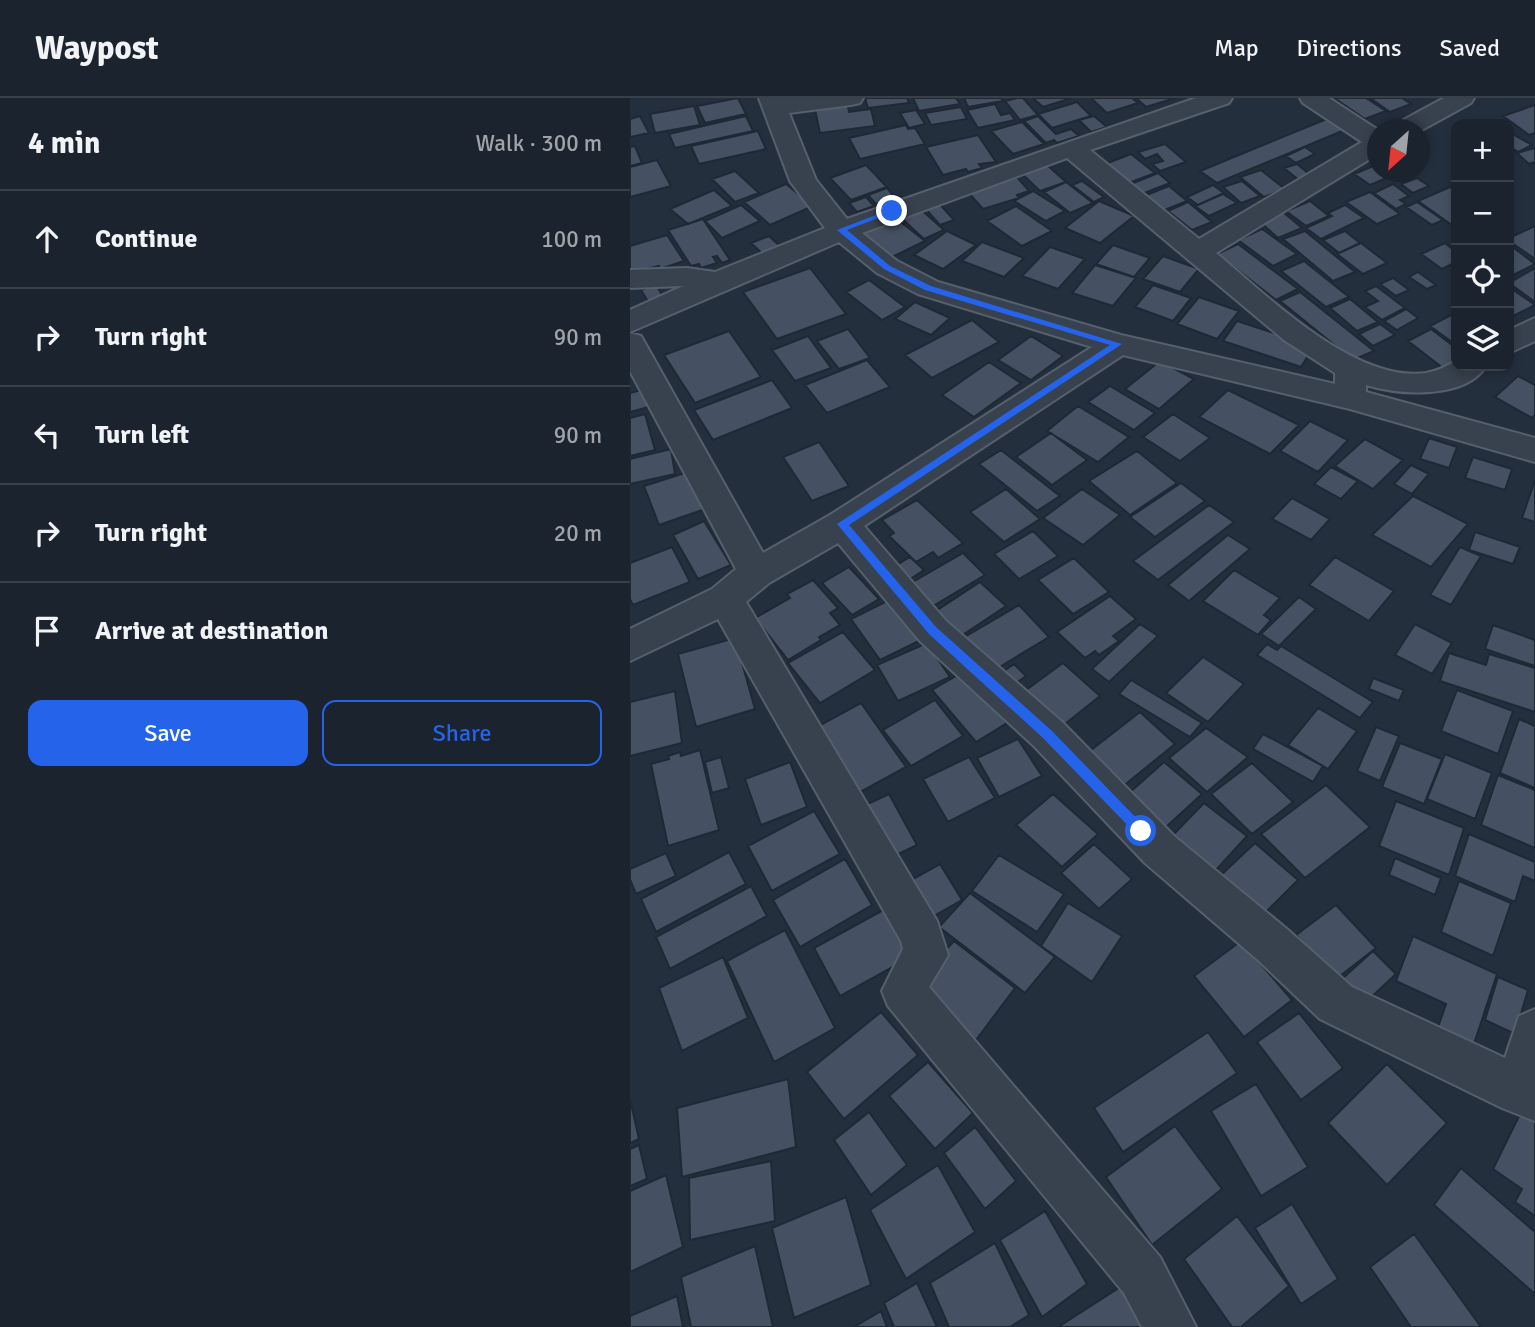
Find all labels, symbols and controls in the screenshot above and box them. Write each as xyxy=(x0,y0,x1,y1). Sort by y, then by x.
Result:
text: Waypost xyxy=(35,28,159,69)
text: Map xyxy=(1214,33,1259,63)
text: Directions xyxy=(1297,33,1402,63)
text: Saved xyxy=(1440,33,1500,63)
north arrow xyxy=(1367,119,1430,182)
map controls xyxy=(1451,119,1514,371)
button: + xyxy=(1451,119,1514,182)
text: 4 min xyxy=(28,125,100,162)
text: Walk · 300 m xyxy=(476,129,602,158)
button: − xyxy=(1451,182,1514,245)
route end xyxy=(876,195,907,226)
icon: ahead xyxy=(28,220,66,258)
text: Continue xyxy=(95,223,197,255)
text: 100 m xyxy=(541,225,602,254)
button: locate xyxy=(1451,245,1514,308)
button: layers xyxy=(1451,308,1514,371)
icon: right xyxy=(28,318,66,356)
text: Turn right xyxy=(95,321,207,353)
text: 90 m xyxy=(554,323,602,352)
icon: left xyxy=(28,416,66,454)
text: Turn left xyxy=(95,419,189,451)
text: 90 m xyxy=(554,421,602,450)
icon: right xyxy=(28,514,66,552)
text: Turn right xyxy=(95,517,207,549)
text: 20 m xyxy=(554,519,602,548)
icon: arrive xyxy=(28,612,66,650)
text: Arrive at destination xyxy=(95,615,328,647)
button: Save xyxy=(28,700,308,766)
button: Share xyxy=(322,700,602,766)
route start xyxy=(1125,815,1156,846)

